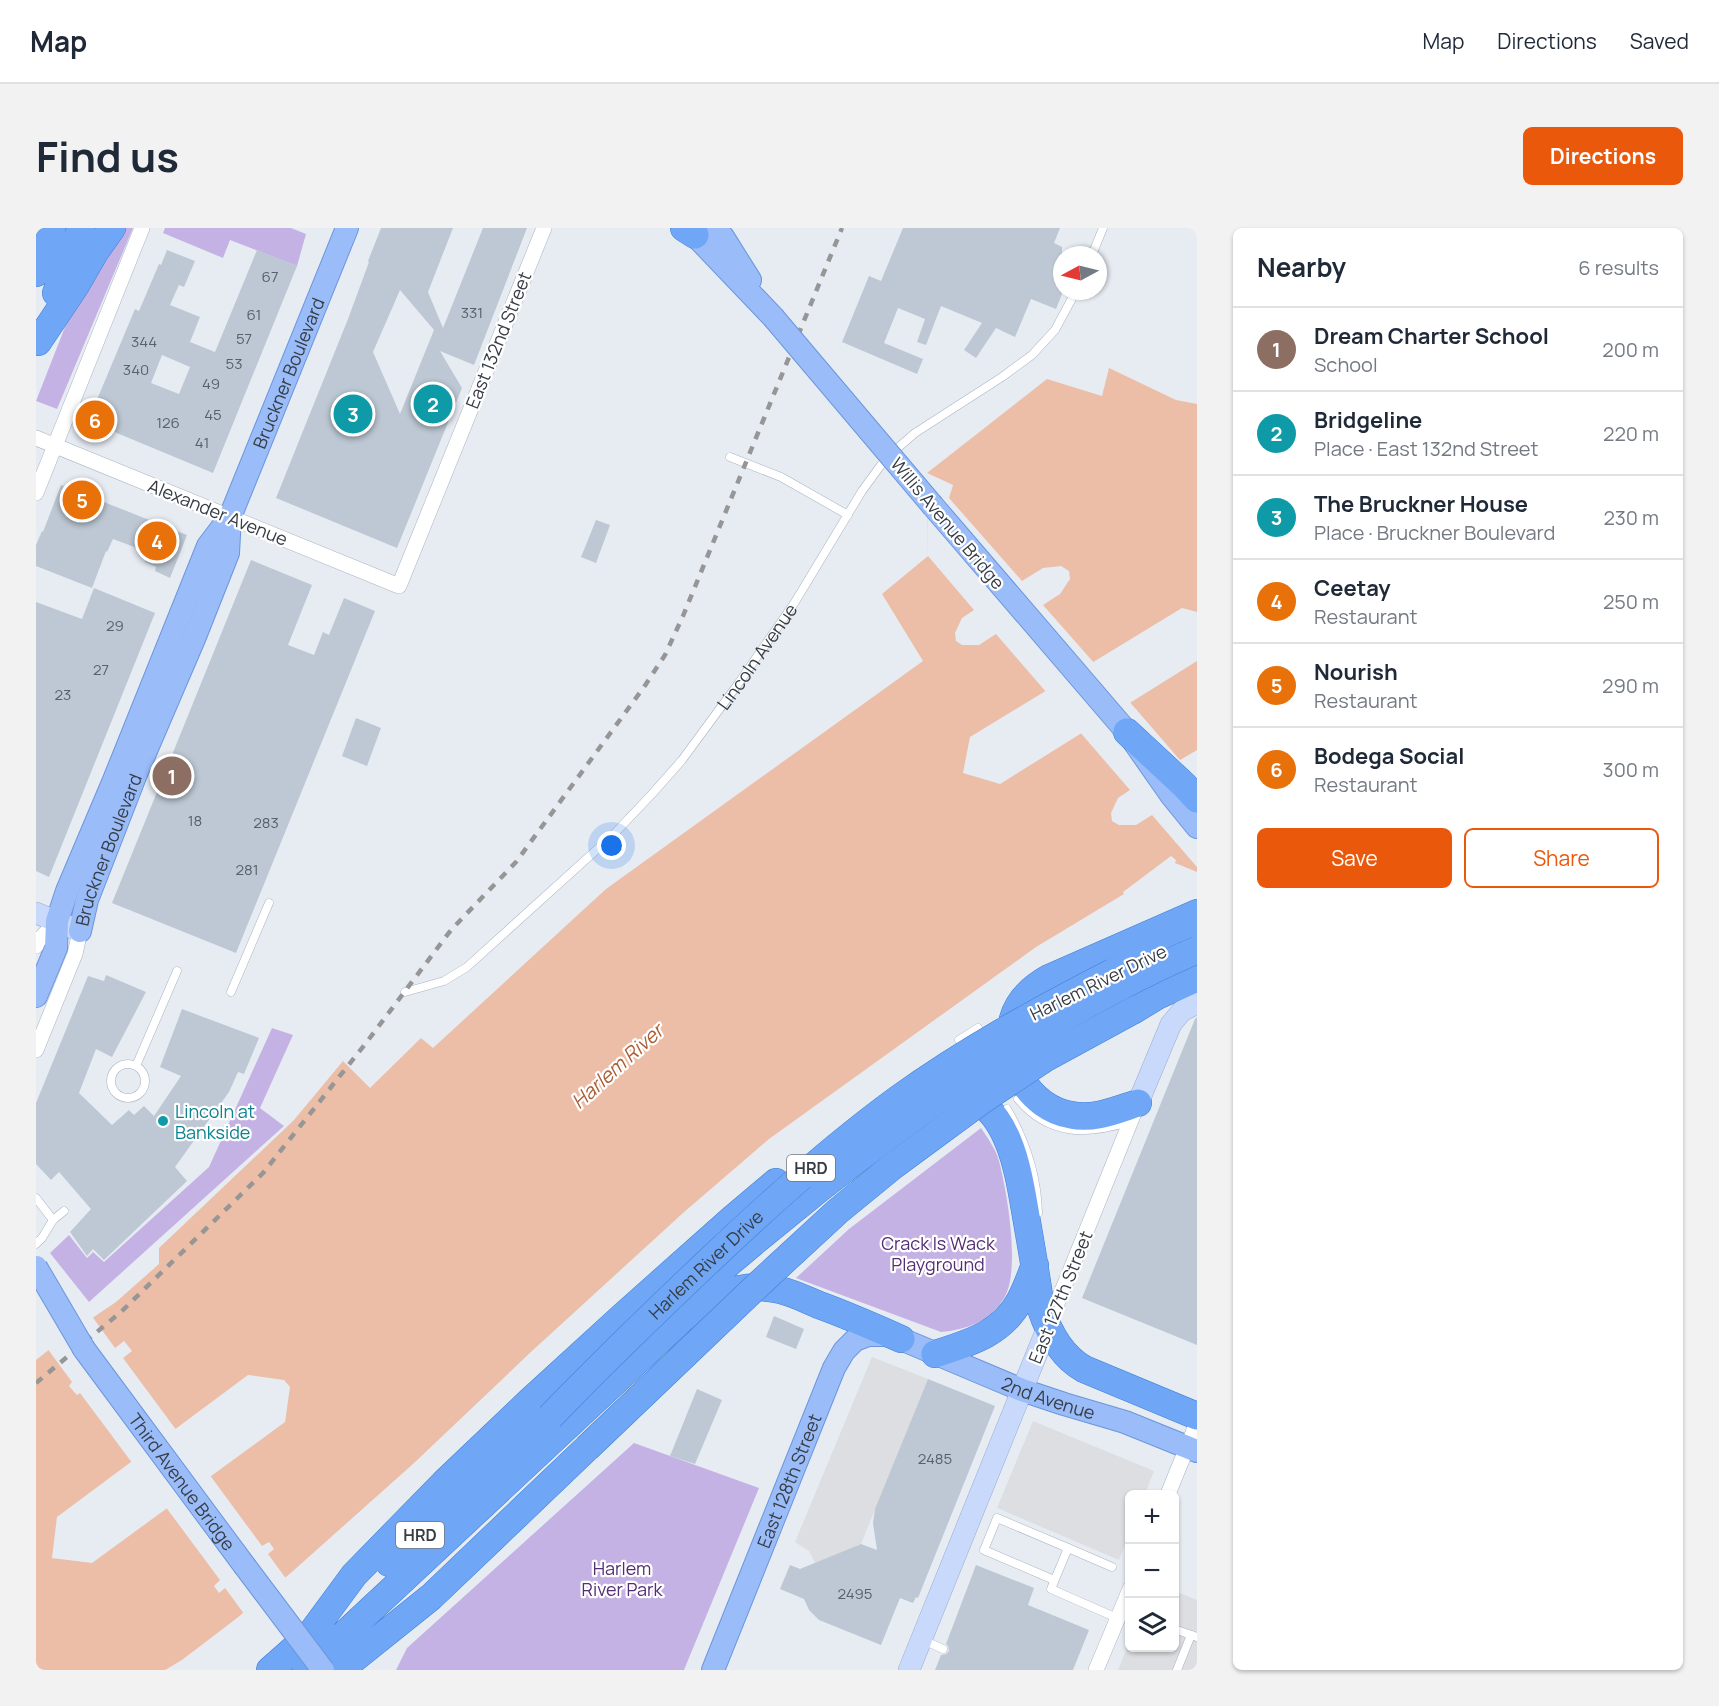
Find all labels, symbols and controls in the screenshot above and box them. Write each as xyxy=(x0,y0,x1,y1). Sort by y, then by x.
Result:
text: Map xyxy=(30,22,87,60)
text: Map xyxy=(1423,27,1464,55)
text: Directions xyxy=(1497,27,1597,55)
text: Saved xyxy=(1630,27,1689,55)
text: Find us xyxy=(36,127,179,185)
button: Directions xyxy=(1523,127,1683,185)
north arrow xyxy=(1053,246,1107,300)
text: Nearby xyxy=(1257,249,1346,285)
text: 6 results xyxy=(1578,254,1659,281)
house number: 67 xyxy=(262,266,278,287)
street label: East 132nd Street xyxy=(460,268,536,412)
street label: Bruckner Boulevard xyxy=(247,294,330,452)
house number: 331 xyxy=(461,302,483,323)
house number: 61 xyxy=(247,304,261,325)
text: Dream Charter School xyxy=(1314,321,1549,351)
house number: 57 xyxy=(236,328,252,349)
house number: 344 xyxy=(131,331,157,352)
text: 1 xyxy=(1272,336,1281,363)
text: 200 m xyxy=(1602,336,1659,363)
text: School xyxy=(1314,351,1378,378)
house number: 53 xyxy=(226,353,242,374)
house number: 340 xyxy=(123,359,149,380)
house number: 49 xyxy=(202,373,220,394)
pin: 2 xyxy=(414,382,452,426)
pin: 3 xyxy=(334,392,372,436)
pin: 6 xyxy=(76,398,114,442)
house number: 45 xyxy=(204,404,222,425)
text: Bridgeline xyxy=(1314,405,1422,435)
house number: 126 xyxy=(156,412,180,433)
text: 2 xyxy=(1271,420,1282,447)
text: 220 m xyxy=(1603,420,1659,447)
house number: 41 xyxy=(195,432,209,453)
text: Place · East 132nd Street xyxy=(1314,435,1539,462)
street label: Willis Avenue Bridge xyxy=(886,452,1010,594)
street label: Alexander Avenue xyxy=(145,473,291,551)
pin: 5 xyxy=(62,478,102,522)
text: The Bruckner House xyxy=(1314,489,1528,519)
text: 3 xyxy=(1271,504,1282,531)
text: 230 m xyxy=(1603,504,1659,531)
pin: 4 xyxy=(138,518,176,564)
text: Place · Bruckner Boulevard xyxy=(1314,519,1555,546)
text: Ceetay xyxy=(1314,573,1391,603)
text: 4 xyxy=(1270,588,1283,615)
text: 250 m xyxy=(1603,588,1659,615)
street label: Lincoln Avenue xyxy=(711,599,802,714)
text: Restaurant xyxy=(1314,603,1418,630)
house number: 29 xyxy=(106,615,124,636)
text: Nourish xyxy=(1314,657,1398,687)
house number: 27 xyxy=(93,659,109,680)
text: 5 xyxy=(1271,672,1282,699)
text: 290 m xyxy=(1602,672,1659,699)
house number: 23 xyxy=(55,684,71,705)
text: Restaurant xyxy=(1314,687,1418,714)
text: Bodega Social xyxy=(1314,741,1464,771)
pin: 1 xyxy=(152,754,192,798)
text: 6 xyxy=(1270,756,1283,783)
text: 300 m xyxy=(1603,756,1659,783)
street label: Bruckner Boulevard xyxy=(70,770,147,928)
text: Restaurant xyxy=(1314,771,1418,798)
house number: 18 xyxy=(188,810,202,831)
house number: 283 xyxy=(253,812,279,833)
button: Save xyxy=(1257,828,1452,888)
button: Share xyxy=(1464,828,1659,888)
your location xyxy=(597,831,626,860)
house number: 281 xyxy=(235,859,259,880)
street label: Harlem River Drive xyxy=(1026,939,1170,1025)
water label: Harlem River xyxy=(565,1016,671,1115)
place label: Lincoln at Bankside xyxy=(175,1099,255,1144)
marker: Lincoln at Bankside xyxy=(156,1114,170,1128)
road number: HRD xyxy=(787,1155,835,1181)
street label: Harlem River Drive xyxy=(643,1204,768,1324)
street label: East 127th Street xyxy=(1022,1227,1098,1367)
park label: Crack Is Wack Playground xyxy=(881,1231,996,1276)
street label: 2nd Avenue xyxy=(998,1371,1098,1425)
street label: Third Avenue Bridge xyxy=(123,1408,241,1555)
street label: East 128th Street xyxy=(751,1410,827,1551)
house number: 2485 xyxy=(918,1448,952,1469)
map controls xyxy=(1125,1490,1179,1652)
button: + xyxy=(1125,1490,1179,1544)
road number: HRD xyxy=(396,1522,444,1548)
button: − xyxy=(1125,1544,1179,1598)
park label: Harlem River Park xyxy=(582,1556,663,1601)
house number: 2495 xyxy=(838,1583,872,1604)
button: layers xyxy=(1125,1598,1179,1652)

